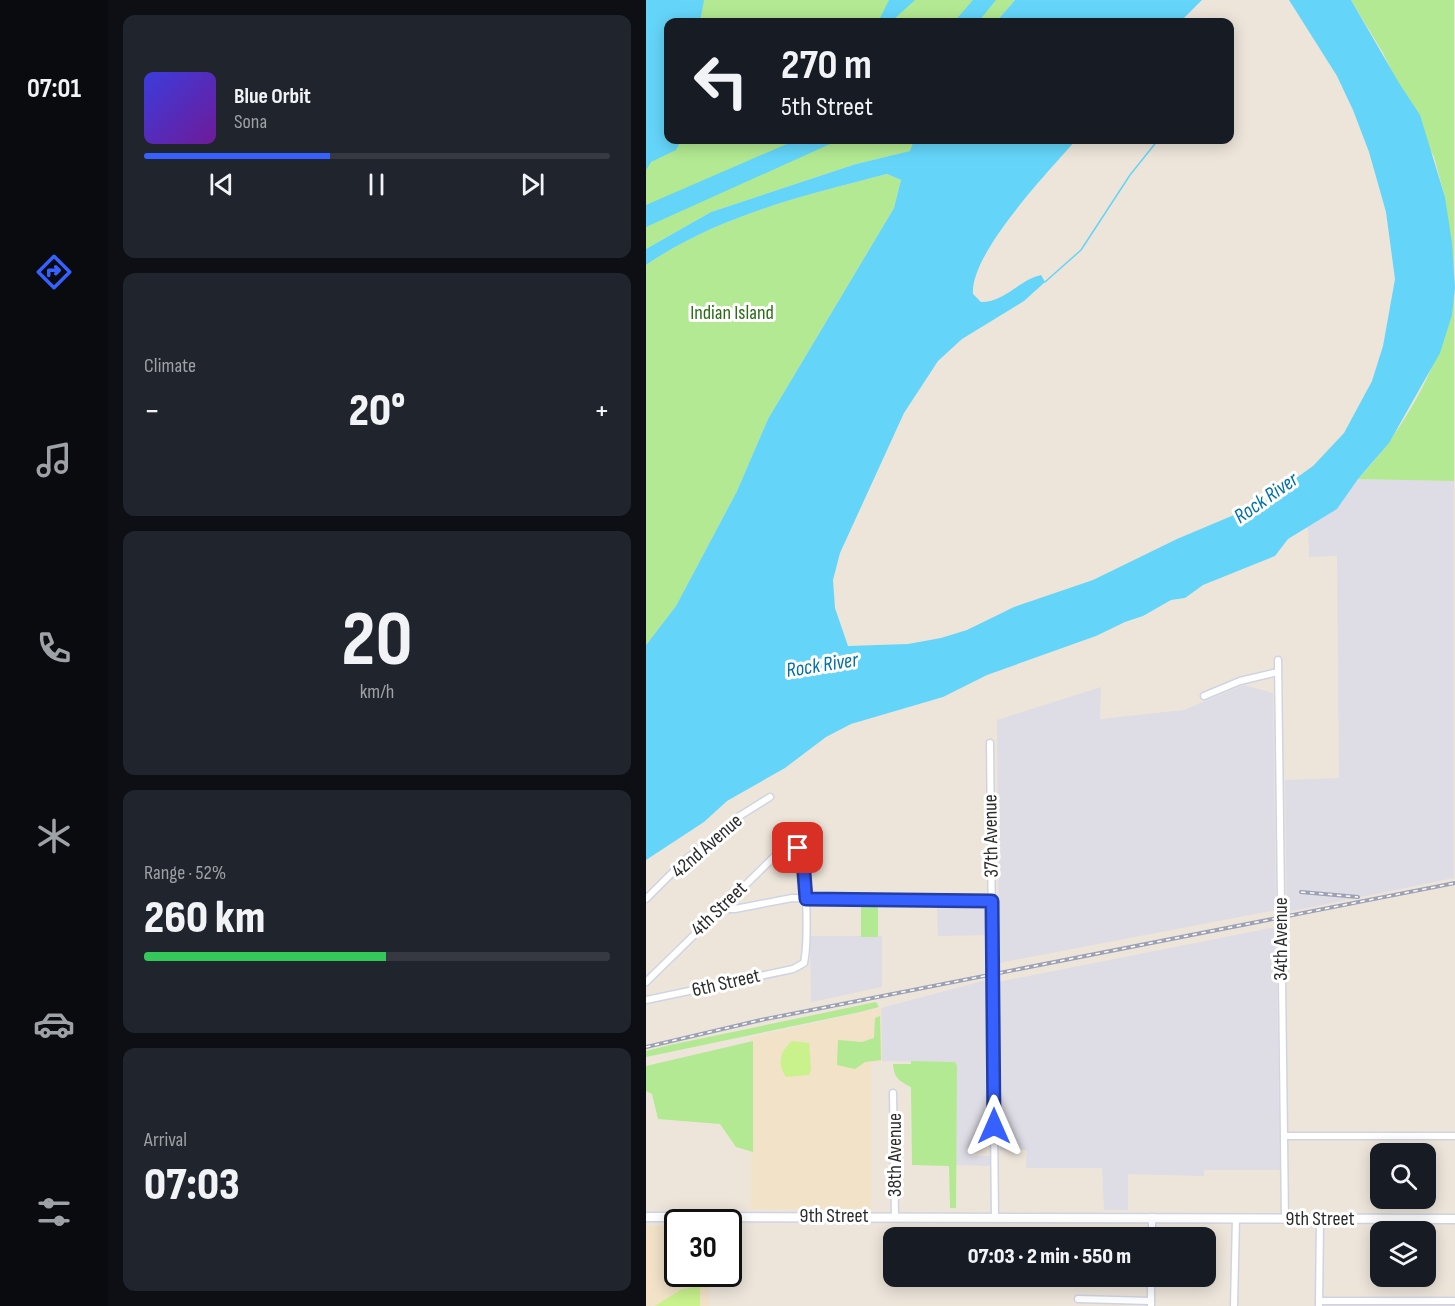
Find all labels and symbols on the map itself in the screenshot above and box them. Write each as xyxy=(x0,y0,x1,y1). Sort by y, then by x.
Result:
park label: Indian Island xyxy=(690,301,774,325)
water label: Rock River xyxy=(1229,466,1304,529)
water label: Rock River xyxy=(784,647,861,683)
street label: 37th Avenue xyxy=(978,794,1004,878)
street label: 42nd Avenue xyxy=(667,809,747,883)
pin xyxy=(772,822,823,873)
street label: 4th Street xyxy=(686,877,752,941)
street label: 34th Avenue xyxy=(1269,897,1293,981)
street label: 6th Street xyxy=(690,964,762,1002)
position arrow xyxy=(962,1094,1026,1158)
street label: 38th Avenue xyxy=(883,1113,907,1197)
street label: 9th Street xyxy=(799,1204,869,1228)
street label: 9th Street xyxy=(1285,1207,1355,1231)
speed limit sign: 30 xyxy=(664,1209,742,1287)

